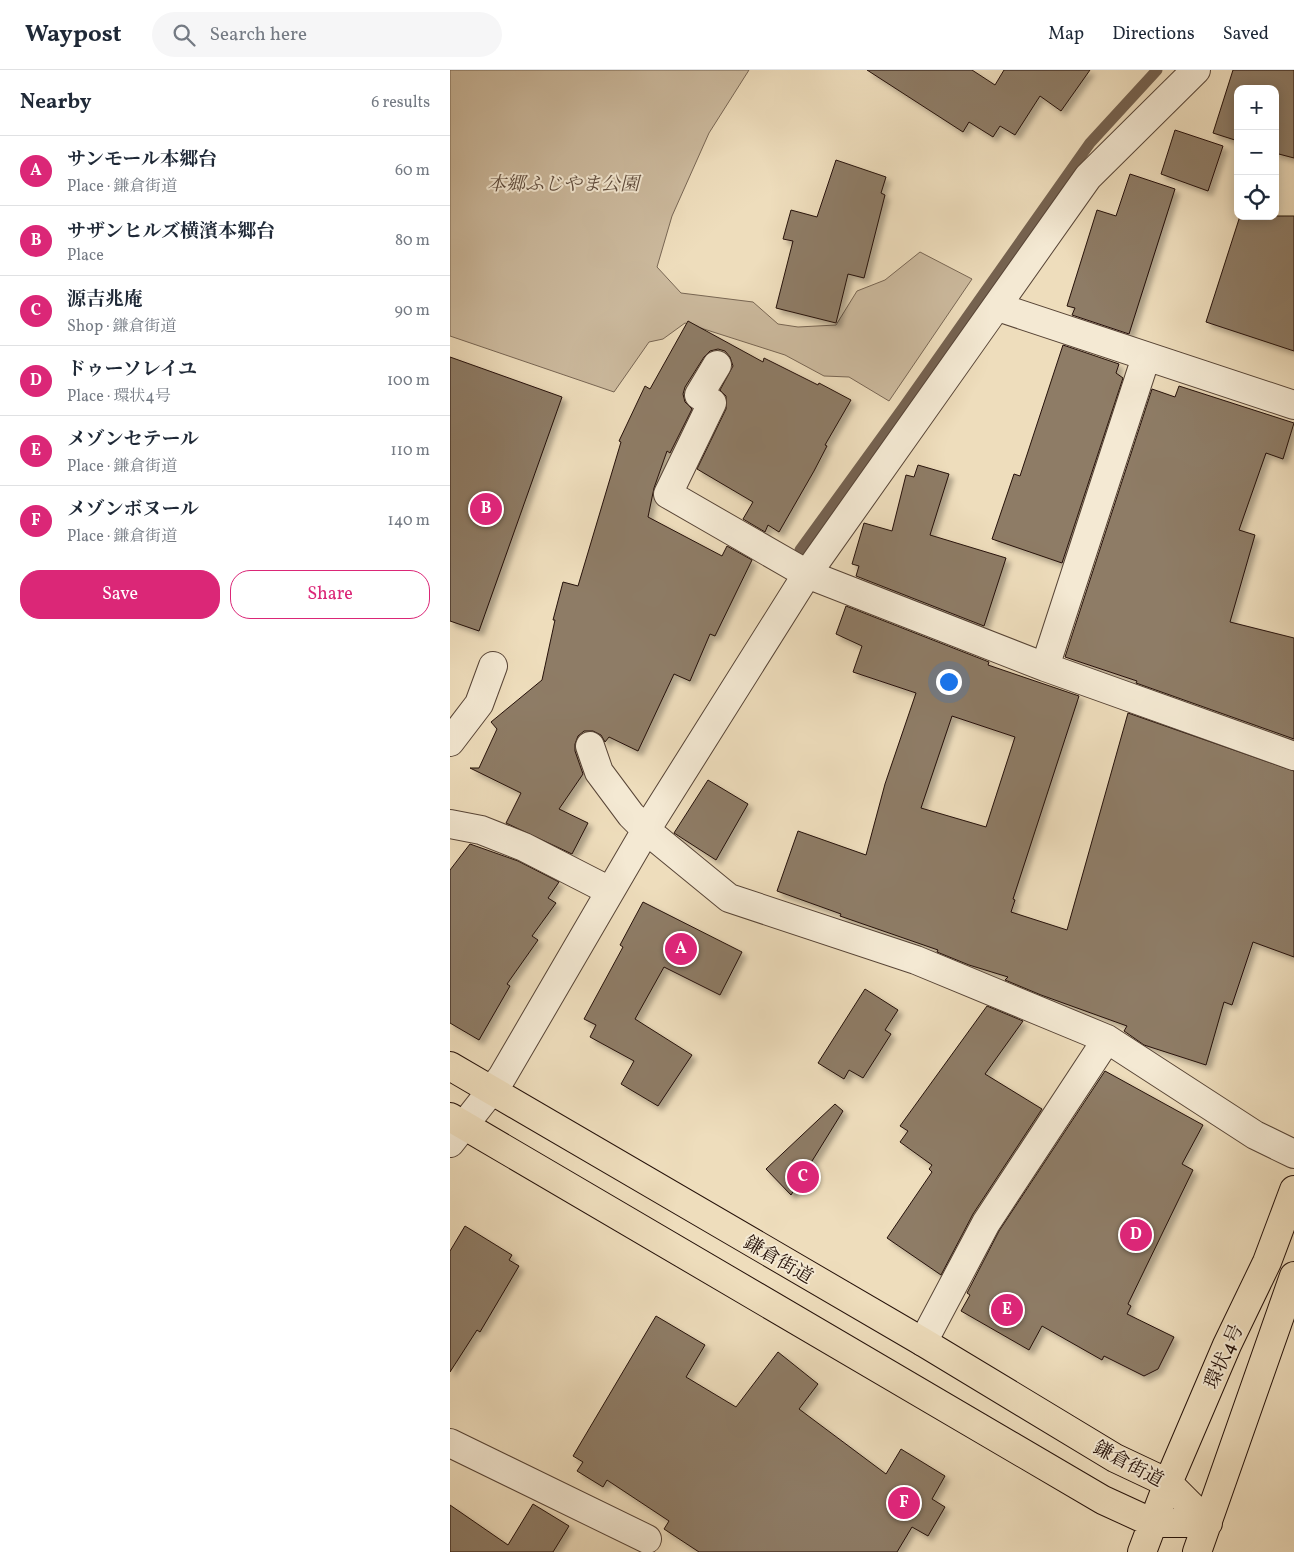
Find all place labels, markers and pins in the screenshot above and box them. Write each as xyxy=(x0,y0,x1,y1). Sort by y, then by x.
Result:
pin: B xyxy=(470,490,502,528)
pin: A xyxy=(665,930,697,968)
pin: C xyxy=(787,1158,819,1196)
pin: D xyxy=(1120,1216,1152,1254)
pin: E xyxy=(991,1291,1023,1329)
pin: F xyxy=(888,1484,920,1522)

